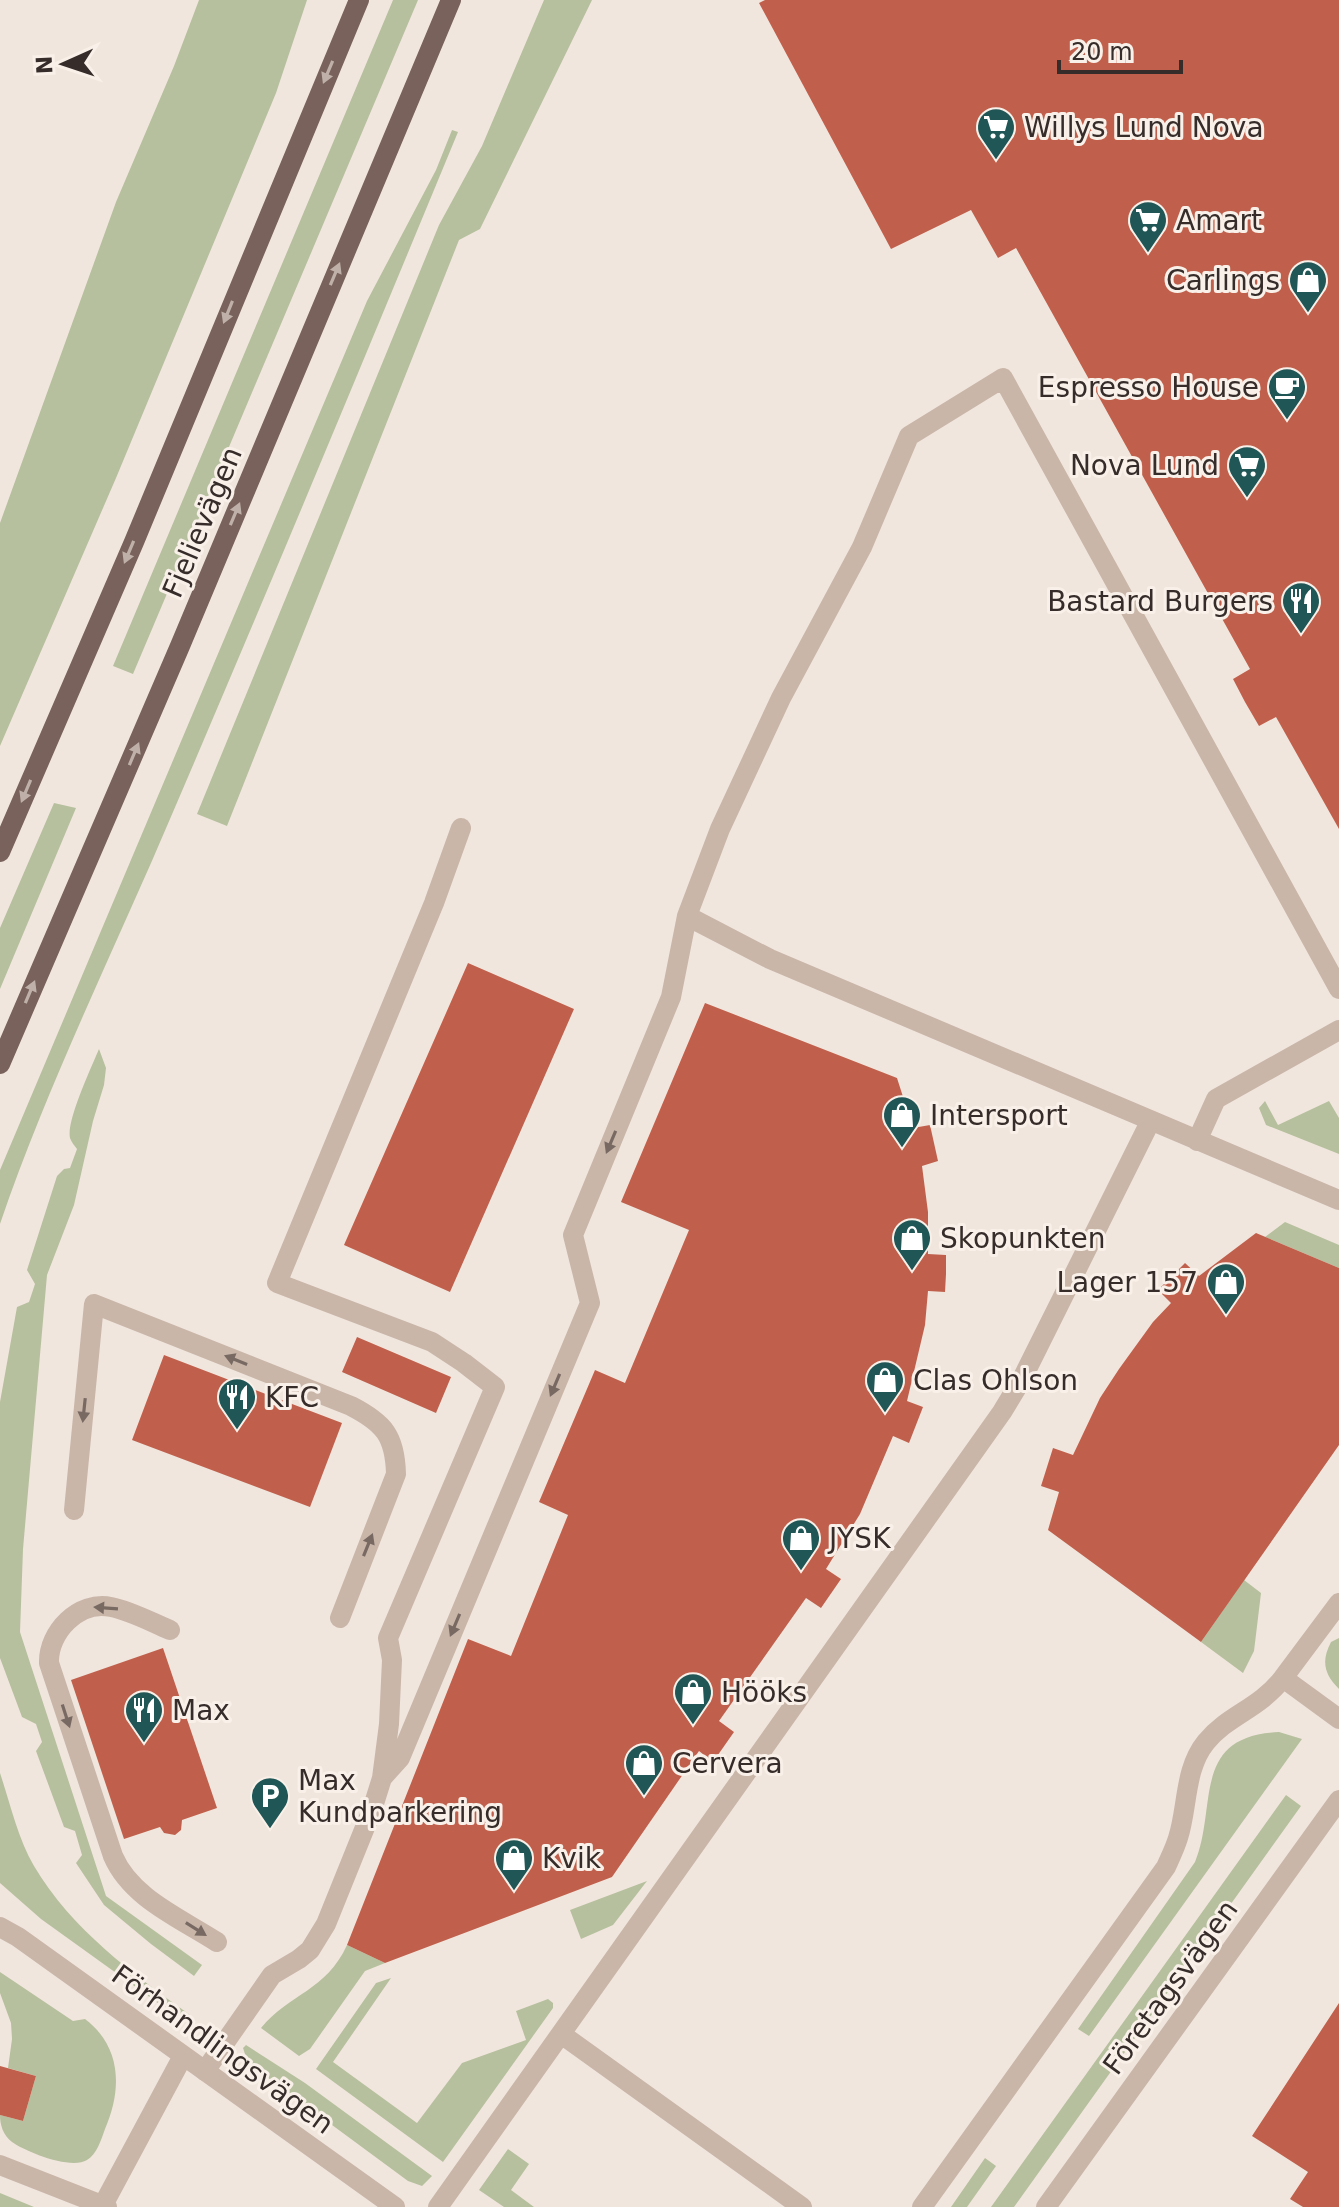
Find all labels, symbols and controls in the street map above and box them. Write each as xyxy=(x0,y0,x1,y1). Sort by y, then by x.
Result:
north arrow xyxy=(24,24,104,104)
scale bar xyxy=(1059,24,1181,74)
text: 20 m xyxy=(1071,38,1133,66)
text: N xyxy=(32,55,57,75)
one-way arrow xyxy=(322,60,335,84)
supermarket icon: Willys Lund Nova xyxy=(975,106,1017,161)
place label: Willys Lund Nova xyxy=(1024,111,1264,144)
supermarket icon: Amart xyxy=(1127,199,1169,254)
place label: Amart xyxy=(1176,204,1262,237)
shop icon: Carlings xyxy=(1287,259,1329,314)
one-way arrow xyxy=(329,262,342,286)
place label: Carlings xyxy=(1166,264,1280,297)
one-way arrow xyxy=(222,300,235,324)
cafe icon: Espresso House xyxy=(1266,366,1308,421)
place label: Espresso House xyxy=(1038,371,1259,404)
street label: Fjelievägen xyxy=(156,442,249,602)
supermarket icon: Nova Lund xyxy=(1226,444,1268,499)
place label: Nova Lund xyxy=(1070,449,1219,482)
one-way arrow xyxy=(229,502,242,526)
one-way arrow xyxy=(123,540,136,564)
restaurant icon: Bastard Burgers xyxy=(1280,580,1322,635)
place label: Bastard Burgers xyxy=(1047,585,1273,618)
one-way arrow xyxy=(127,742,140,766)
one-way arrow xyxy=(20,779,33,803)
one-way arrow xyxy=(24,980,37,1004)
shop icon: Intersport xyxy=(881,1094,923,1149)
place label: Intersport xyxy=(930,1099,1068,1132)
one-way arrow xyxy=(605,1130,618,1154)
shop icon: Skopunkten xyxy=(891,1217,933,1272)
place label: Skopunkten xyxy=(940,1222,1106,1255)
shop icon: Lager 157 xyxy=(1205,1261,1247,1316)
place label: Lager 157 xyxy=(1056,1266,1198,1299)
one-way arrow xyxy=(224,1353,248,1366)
shop icon: Clas Ohlson xyxy=(864,1359,906,1414)
place label: Clas Ohlson xyxy=(913,1364,1078,1397)
one-way arrow xyxy=(549,1374,562,1397)
restaurant icon: KFC xyxy=(216,1376,258,1431)
place label: KFC xyxy=(265,1381,319,1414)
one-way arrow xyxy=(77,1398,90,1423)
shop icon: JYSK xyxy=(780,1517,822,1572)
place label: JYSK xyxy=(827,1522,891,1555)
one-way arrow xyxy=(362,1533,375,1557)
one-way arrow xyxy=(93,1602,118,1615)
one-way arrow xyxy=(449,1613,462,1637)
shop icon: Hööks xyxy=(672,1671,714,1726)
place label: Hööks xyxy=(721,1676,807,1709)
restaurant icon: Max xyxy=(123,1689,165,1744)
place label: Max xyxy=(172,1694,230,1727)
one-way arrow xyxy=(61,1705,73,1729)
shop icon: Cervera xyxy=(623,1742,665,1797)
place label: Cervera xyxy=(672,1747,783,1780)
place label: Max Kundparkering xyxy=(298,1764,502,1829)
parking icon: Max Kundparkering xyxy=(249,1775,291,1830)
shop icon: Kvik xyxy=(493,1837,535,1892)
place label: Kvik xyxy=(542,1842,602,1875)
street label: Företagsvägen xyxy=(1096,1894,1245,2081)
one-way arrow xyxy=(185,1921,207,1935)
street label: Förhandlingsvägen xyxy=(105,1958,340,2141)

